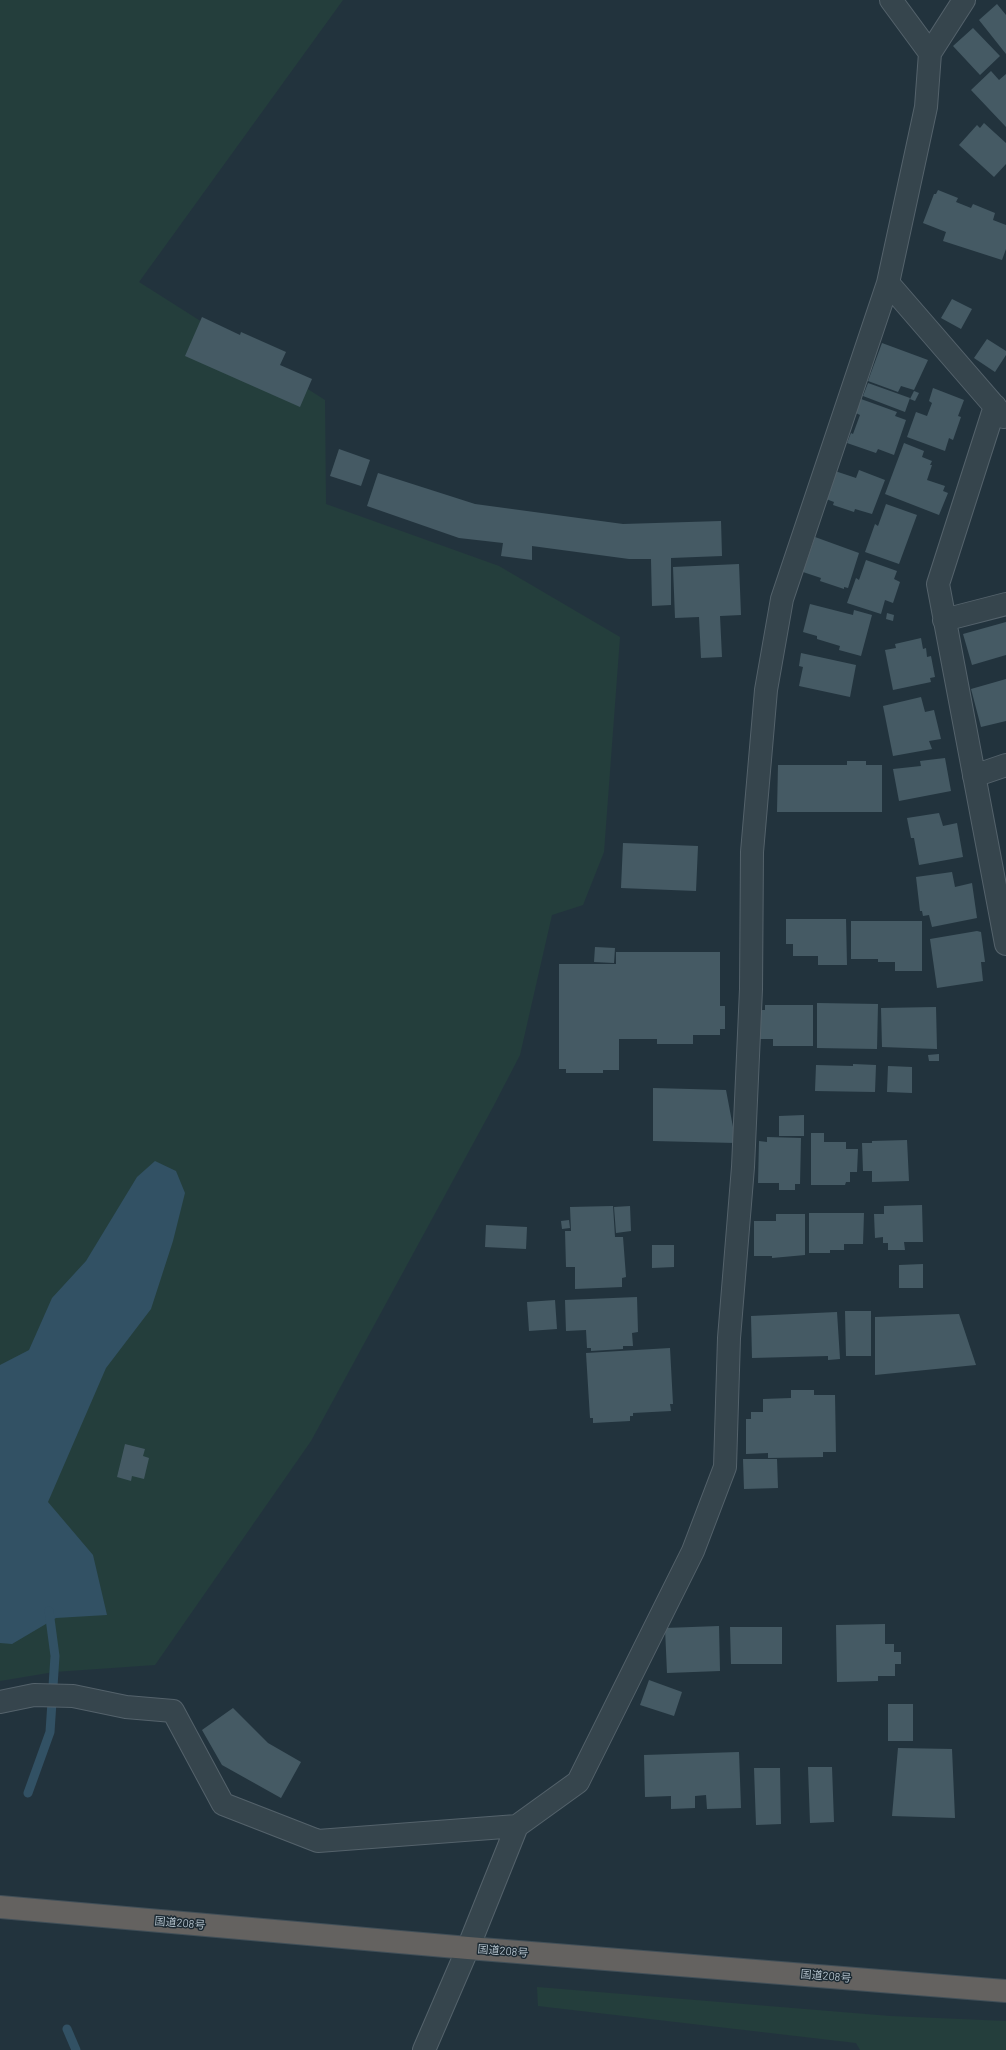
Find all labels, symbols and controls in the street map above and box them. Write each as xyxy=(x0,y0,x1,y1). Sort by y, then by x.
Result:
street label: 国道208号 xyxy=(154,1914,206,1932)
street label: 国道208号 xyxy=(477,1942,529,1960)
street label: 国道208号 xyxy=(800,1967,852,1985)

